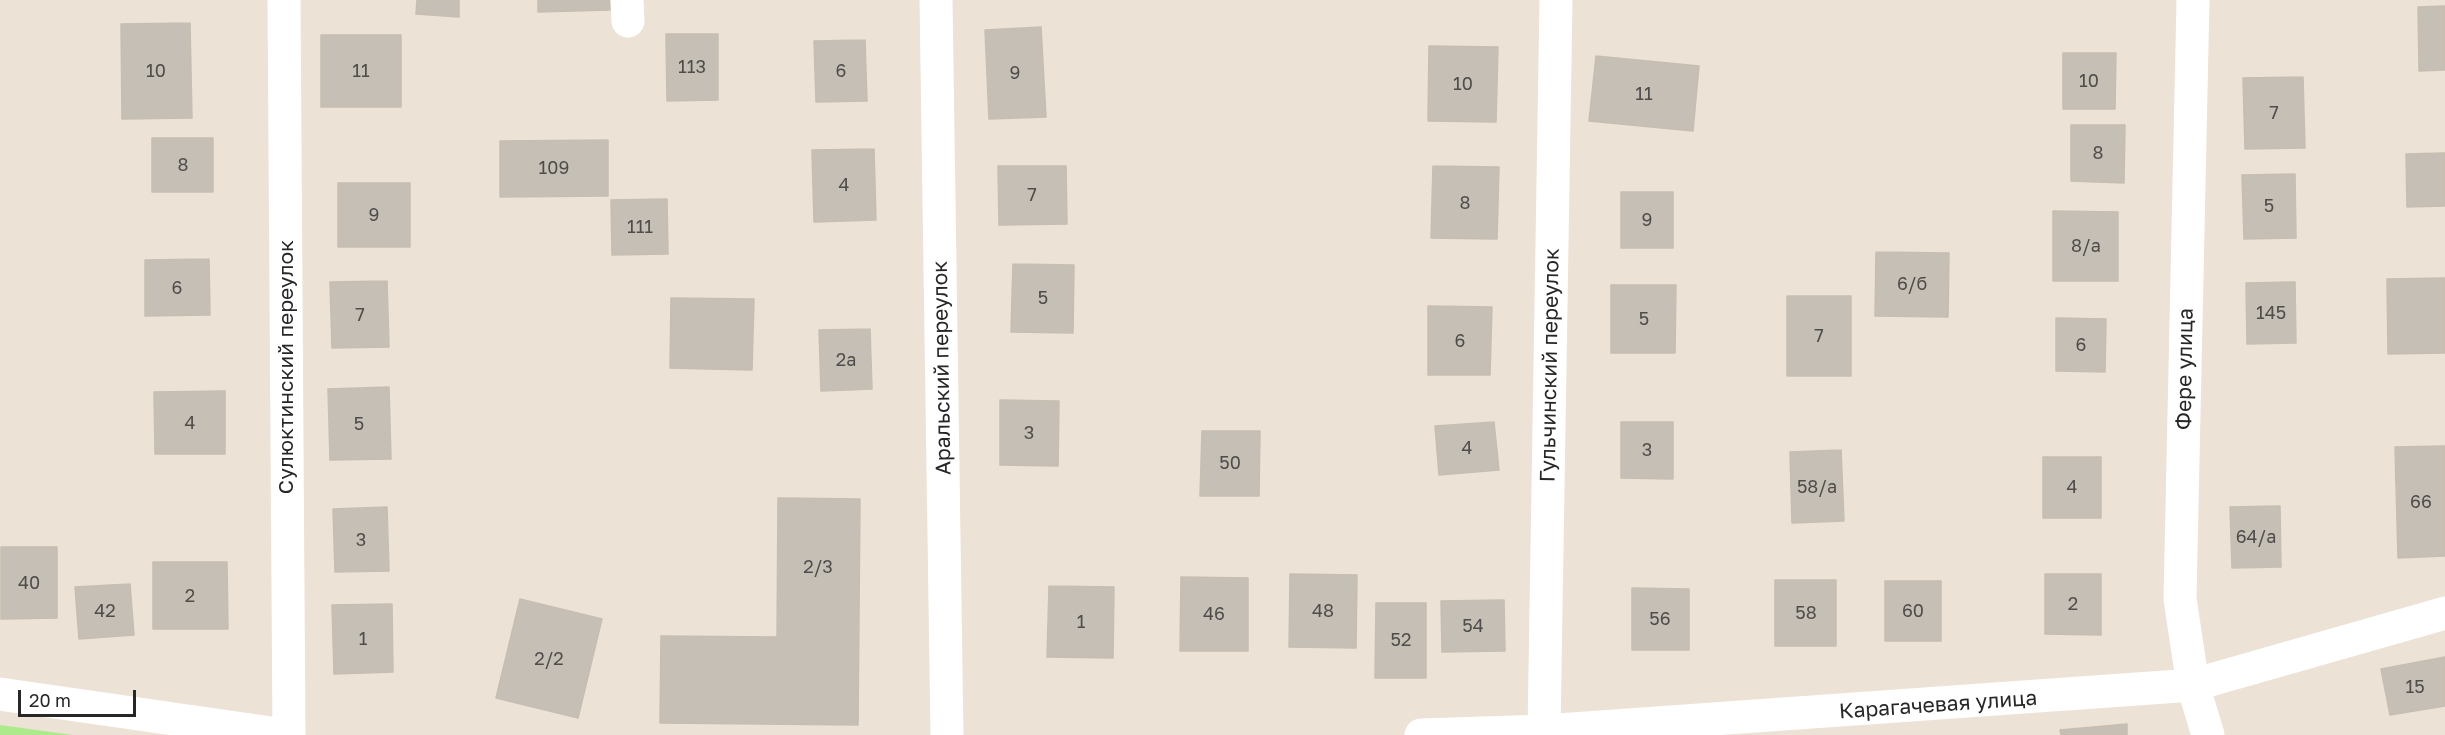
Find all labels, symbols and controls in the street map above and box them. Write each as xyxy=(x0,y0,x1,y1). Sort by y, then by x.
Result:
house number: 113 xyxy=(678,56,706,78)
house number: 10 xyxy=(146,60,166,82)
house number: 11 xyxy=(352,60,370,82)
house number: 6 xyxy=(836,60,846,82)
house number: 9 xyxy=(1010,62,1020,84)
house number: 10 xyxy=(2079,70,2099,92)
house number: 10 xyxy=(1453,73,1473,95)
house number: 11 xyxy=(1635,83,1653,105)
house number: 7 xyxy=(2269,102,2279,124)
house number: 8 xyxy=(2093,142,2103,164)
house number: 8 xyxy=(178,154,188,176)
house number: 109 xyxy=(539,157,569,179)
house number: 4 xyxy=(839,174,849,196)
house number: 7 xyxy=(1027,184,1037,206)
house number: 8 xyxy=(1460,192,1470,214)
house number: 5 xyxy=(2264,195,2274,217)
house number: 9 xyxy=(369,204,379,226)
house number: 9 xyxy=(1642,209,1652,231)
house number: 111 xyxy=(627,216,653,238)
house number: 8/а xyxy=(2071,235,2101,257)
street label: Сулюктинский переулок xyxy=(273,240,299,494)
street label: Гульчинский переулок xyxy=(1535,248,1565,482)
street label: Аральский переулок xyxy=(928,261,956,475)
house number: 6/б xyxy=(1897,273,1927,295)
house number: 6 xyxy=(172,277,182,299)
house number: 5 xyxy=(1038,287,1048,309)
house number: 145 xyxy=(2256,302,2286,324)
house number: 7 xyxy=(355,304,365,326)
house number: 5 xyxy=(1639,308,1649,330)
street label: Фере улица xyxy=(2171,308,2199,430)
house number: 7 xyxy=(1814,325,1824,347)
house number: 6 xyxy=(1455,330,1465,352)
house number: 6 xyxy=(2076,334,2086,356)
house number: 2а xyxy=(836,349,856,371)
house number: 4 xyxy=(185,412,195,434)
house number: 5 xyxy=(354,413,364,435)
house number: 3 xyxy=(1024,422,1034,444)
house number: 4 xyxy=(1462,437,1472,459)
house number: 3 xyxy=(1642,439,1652,461)
house number: 50 xyxy=(1219,452,1241,474)
house number: 58/а xyxy=(1797,476,1837,498)
house number: 4 xyxy=(2067,476,2077,498)
house number: 66 xyxy=(2410,491,2432,513)
house number: 64/а xyxy=(2236,526,2276,548)
house number: 3 xyxy=(356,529,366,551)
house number: 2/3 xyxy=(803,556,833,578)
house number: 40 xyxy=(18,572,40,594)
house number: 2 xyxy=(185,585,195,607)
house number: 2 xyxy=(2068,593,2078,615)
house number: 42 xyxy=(94,600,116,622)
house number: 48 xyxy=(1312,600,1334,622)
house number: 60 xyxy=(1902,600,1924,622)
house number: 58 xyxy=(1795,602,1817,624)
house number: 46 xyxy=(1203,603,1225,625)
house number: 56 xyxy=(1649,608,1671,630)
house number: 1 xyxy=(1077,611,1085,633)
house number: 54 xyxy=(1462,615,1484,637)
house number: 1 xyxy=(359,628,367,650)
house number: 52 xyxy=(1391,629,1411,651)
house number: 2/2 xyxy=(534,648,564,670)
house number: 15 xyxy=(2405,676,2425,698)
scale bar xyxy=(21,678,140,716)
street label: Карагачевая улица xyxy=(1838,686,2038,724)
text: 20 m xyxy=(29,689,71,711)

